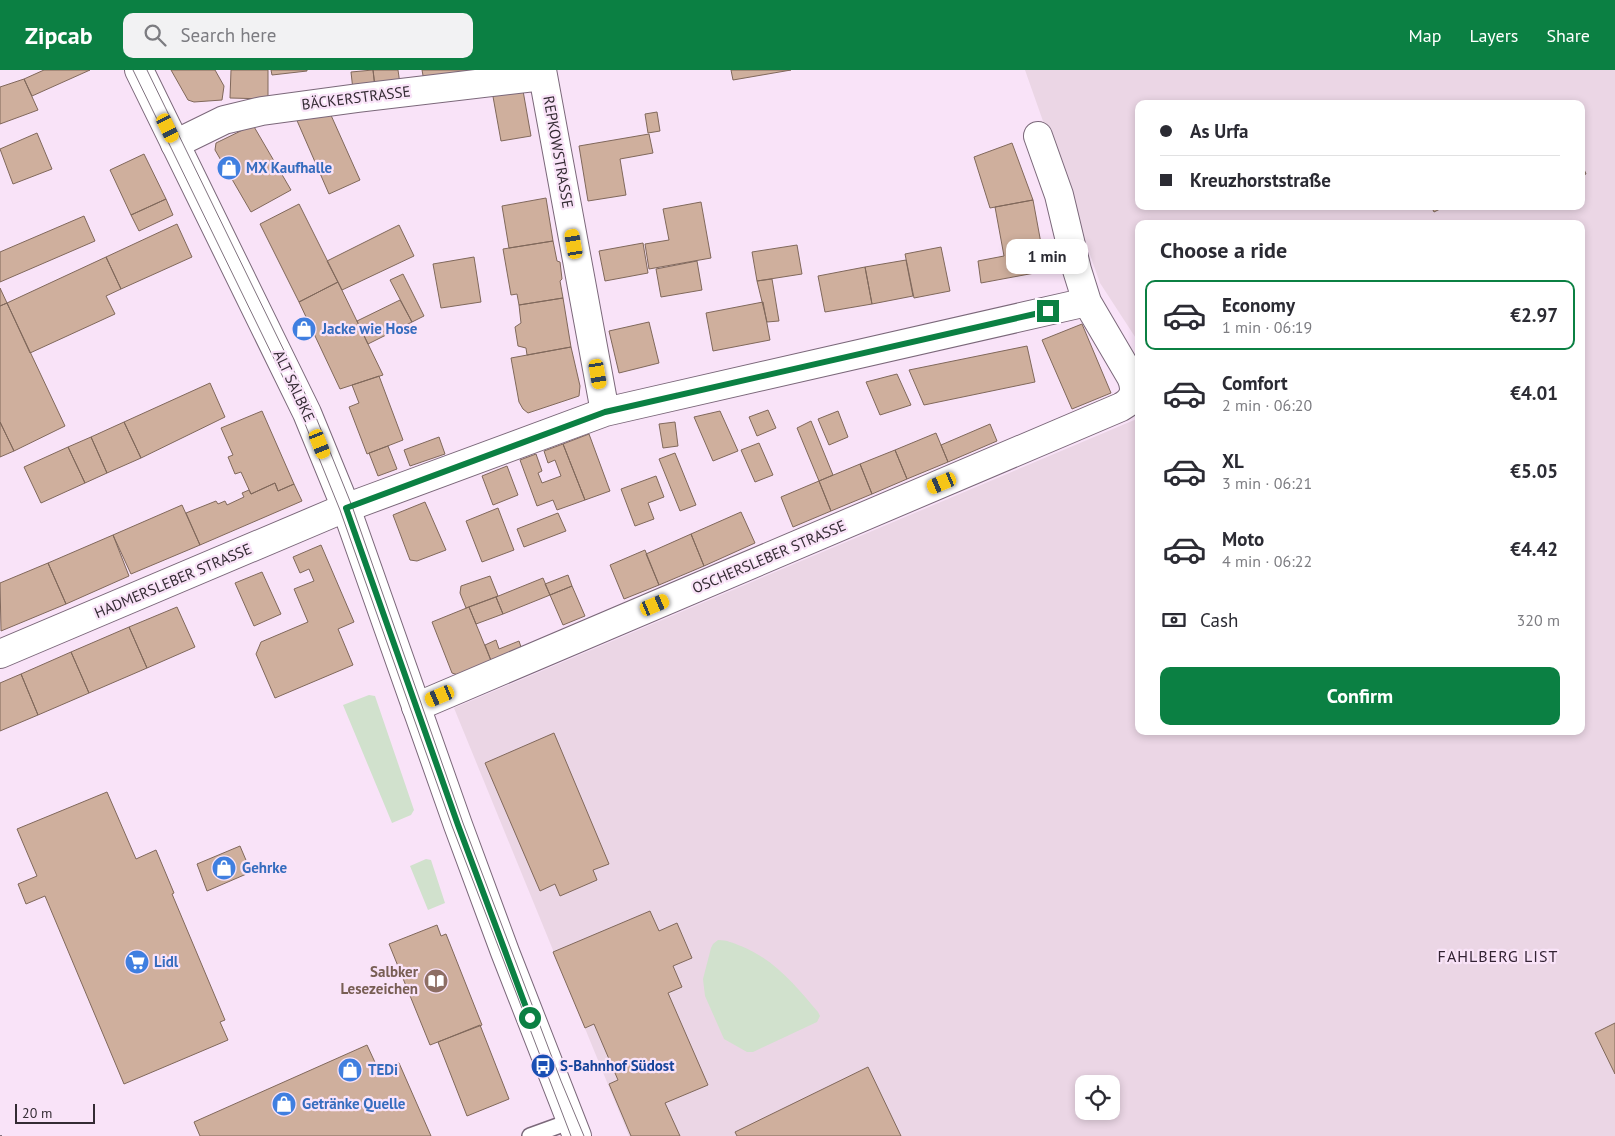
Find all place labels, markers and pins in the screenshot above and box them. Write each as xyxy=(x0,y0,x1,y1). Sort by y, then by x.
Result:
shop icon: MX Kaufhalle xyxy=(216,155,242,181)
place label: MX Kaufhalle xyxy=(246,158,333,177)
shop icon: Jacke wie Hose xyxy=(291,316,317,342)
place label: Jacke wie Hose xyxy=(321,319,418,338)
shop icon: Gehrke xyxy=(211,855,237,881)
place label: Gehrke xyxy=(242,858,287,877)
supermarket icon: Lidl xyxy=(124,949,150,975)
place label: Lidl xyxy=(154,952,179,971)
place label: Salbker Lesezeichen xyxy=(340,962,419,998)
library icon: Salbker Lesezeichen xyxy=(423,968,449,994)
bus stop icon: S-Bahnhof Südost xyxy=(530,1053,556,1079)
place label: S-Bahnhof Südost xyxy=(560,1056,675,1075)
shop icon: TEDi xyxy=(337,1057,363,1083)
place label: TEDi xyxy=(368,1060,398,1079)
shop icon: Getränke Quelle xyxy=(271,1091,297,1117)
place label: Getränke Quelle xyxy=(302,1094,406,1113)

